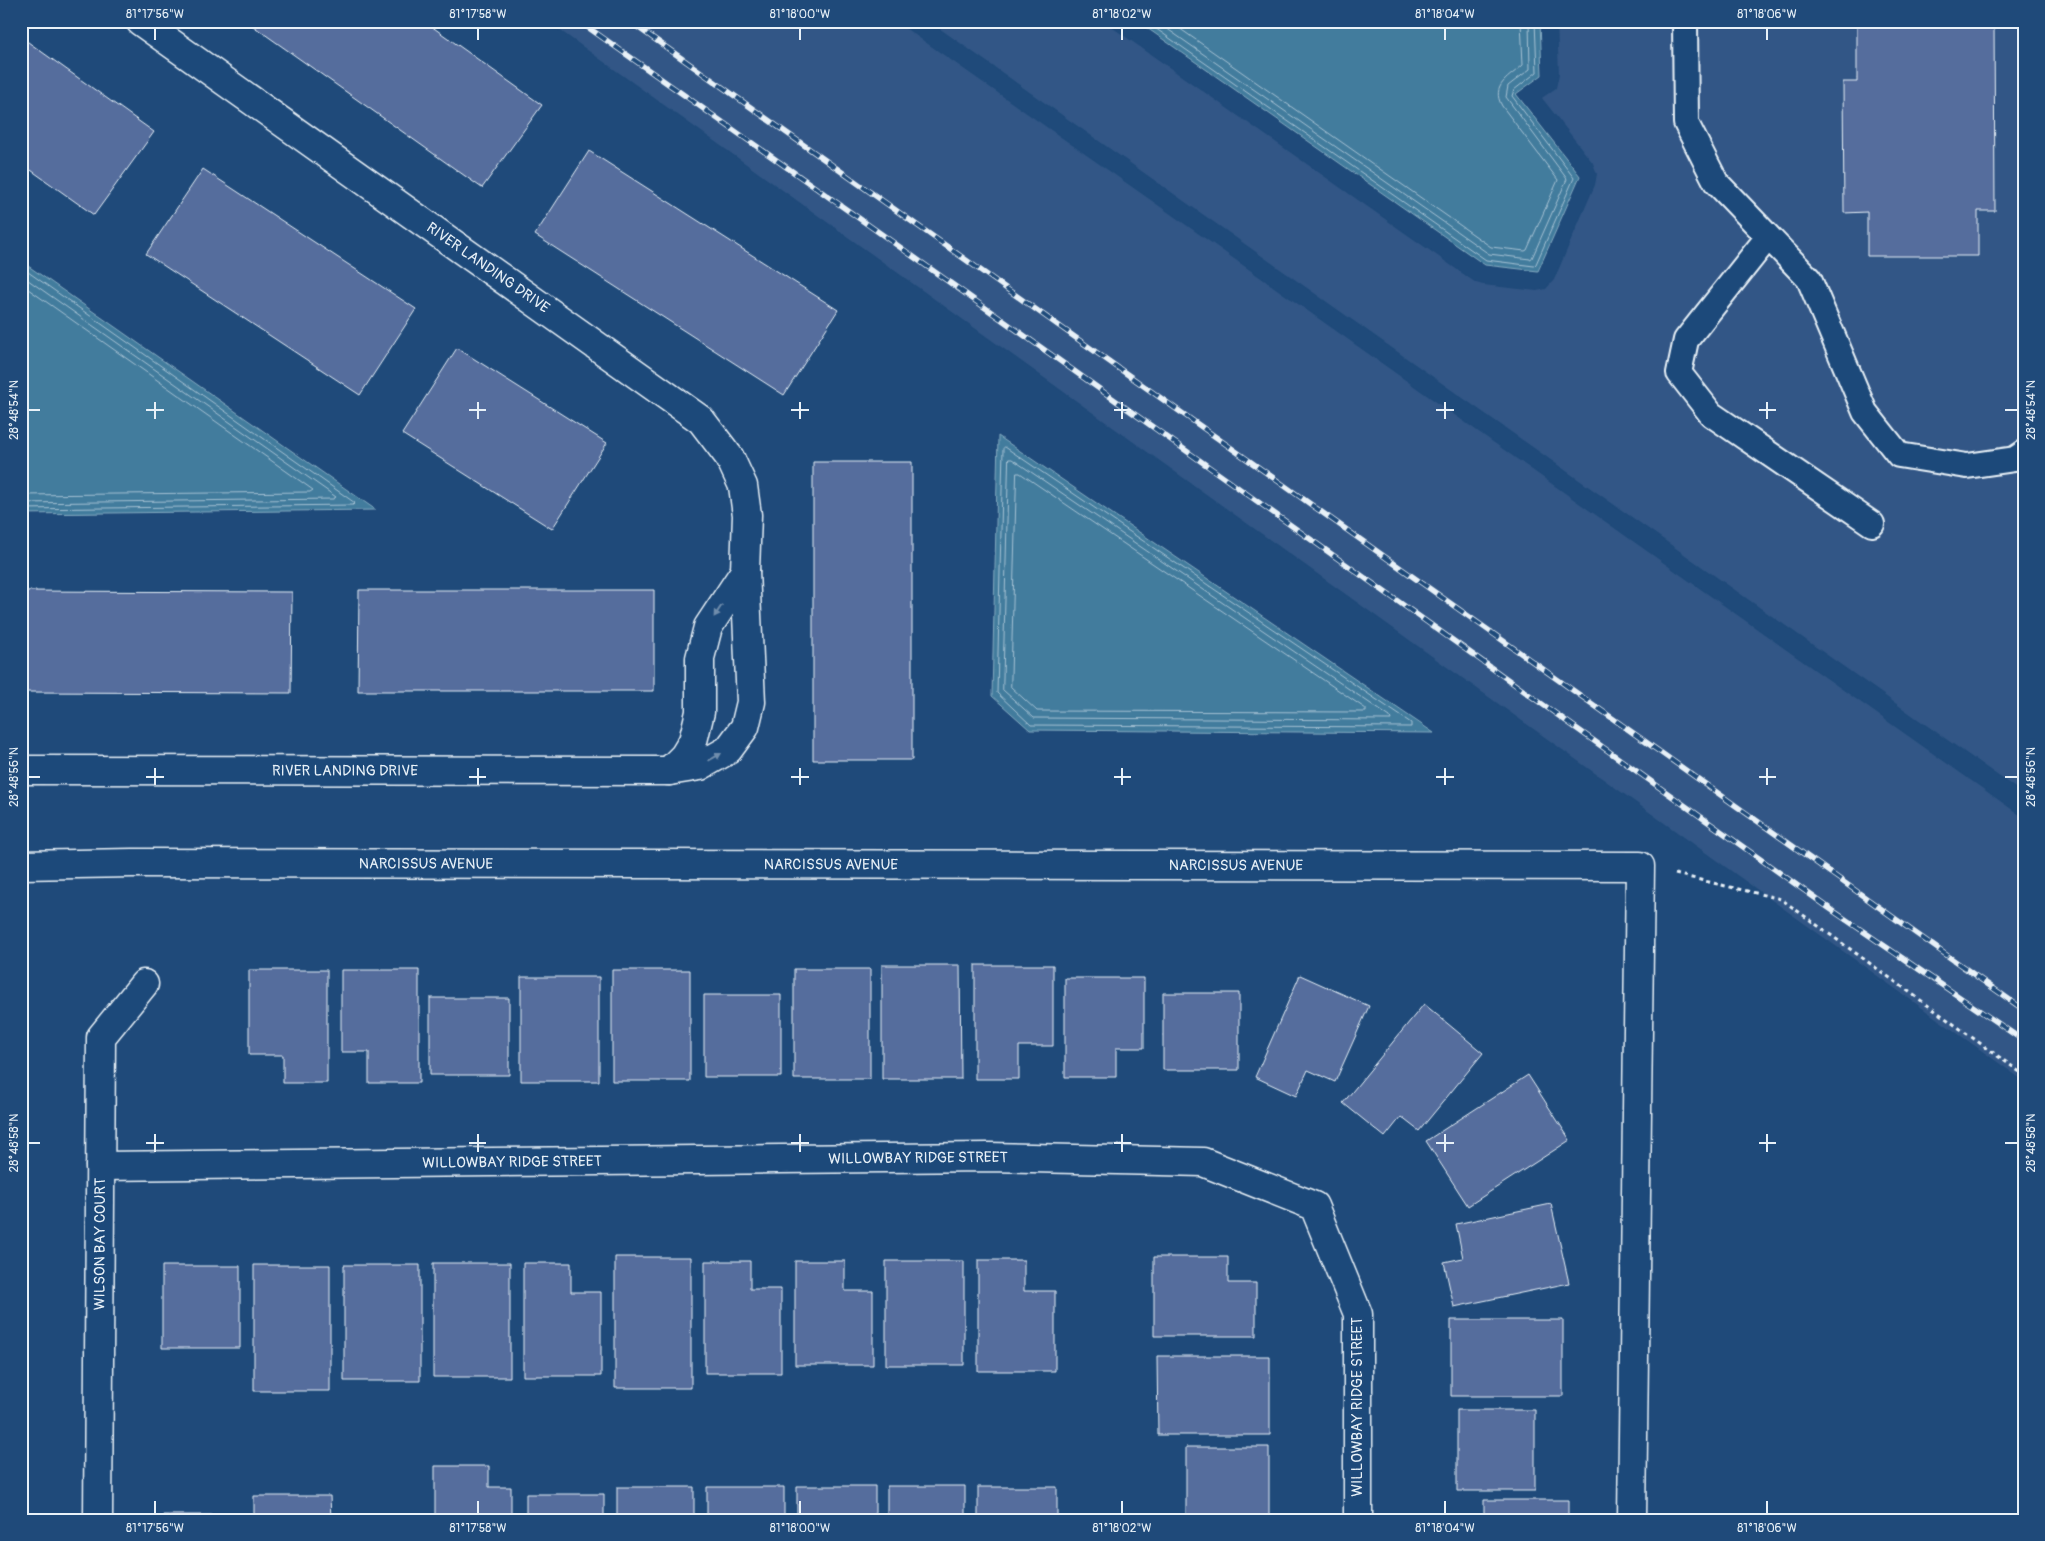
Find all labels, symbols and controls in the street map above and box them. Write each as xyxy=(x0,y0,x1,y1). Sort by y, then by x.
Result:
text: 81°17'56"W xyxy=(126,7,184,22)
text: 81°17'58"W xyxy=(449,7,507,22)
text: 81°18'00"W xyxy=(770,7,830,22)
text: 81°18'02"W xyxy=(1092,7,1152,22)
text: 81°18'04"W xyxy=(1415,7,1475,22)
text: 81°18'06"W xyxy=(1737,7,1797,22)
street label: RIVER LANDING DRIVE xyxy=(423,218,553,318)
text: 28°48'54"N xyxy=(7,380,22,440)
text: 28°48'54"N xyxy=(2024,380,2039,440)
one-way arrow xyxy=(713,605,723,618)
text: 28°48'56"N xyxy=(7,747,22,807)
text: 28°48'56"N xyxy=(2024,747,2039,807)
one-way arrow xyxy=(708,753,723,761)
street label: RIVER LANDING DRIVE xyxy=(272,761,418,780)
street label: NARCISSUS AVENUE xyxy=(359,854,493,873)
street label: NARCISSUS AVENUE xyxy=(764,855,898,874)
street label: NARCISSUS AVENUE xyxy=(1169,856,1303,875)
text: 28°48'58"N xyxy=(7,1114,22,1172)
text: 28°48'58"N xyxy=(2024,1114,2039,1172)
street label: WILLOWBAY RIDGE STREET xyxy=(828,1147,1008,1168)
street label: WILLOWBAY RIDGE STREET xyxy=(422,1151,602,1172)
street label: WILSON BAY COURT xyxy=(90,1178,110,1310)
street label: WILLOWBAY RIDGE STREET xyxy=(1348,1317,1367,1497)
text: 81°17'56"W xyxy=(126,1521,184,1536)
text: 81°17'58"W xyxy=(449,1521,507,1536)
text: 81°18'00"W xyxy=(770,1521,830,1536)
text: 81°18'02"W xyxy=(1092,1521,1152,1536)
text: 81°18'04"W xyxy=(1415,1521,1475,1536)
text: 81°18'06"W xyxy=(1737,1521,1797,1536)

